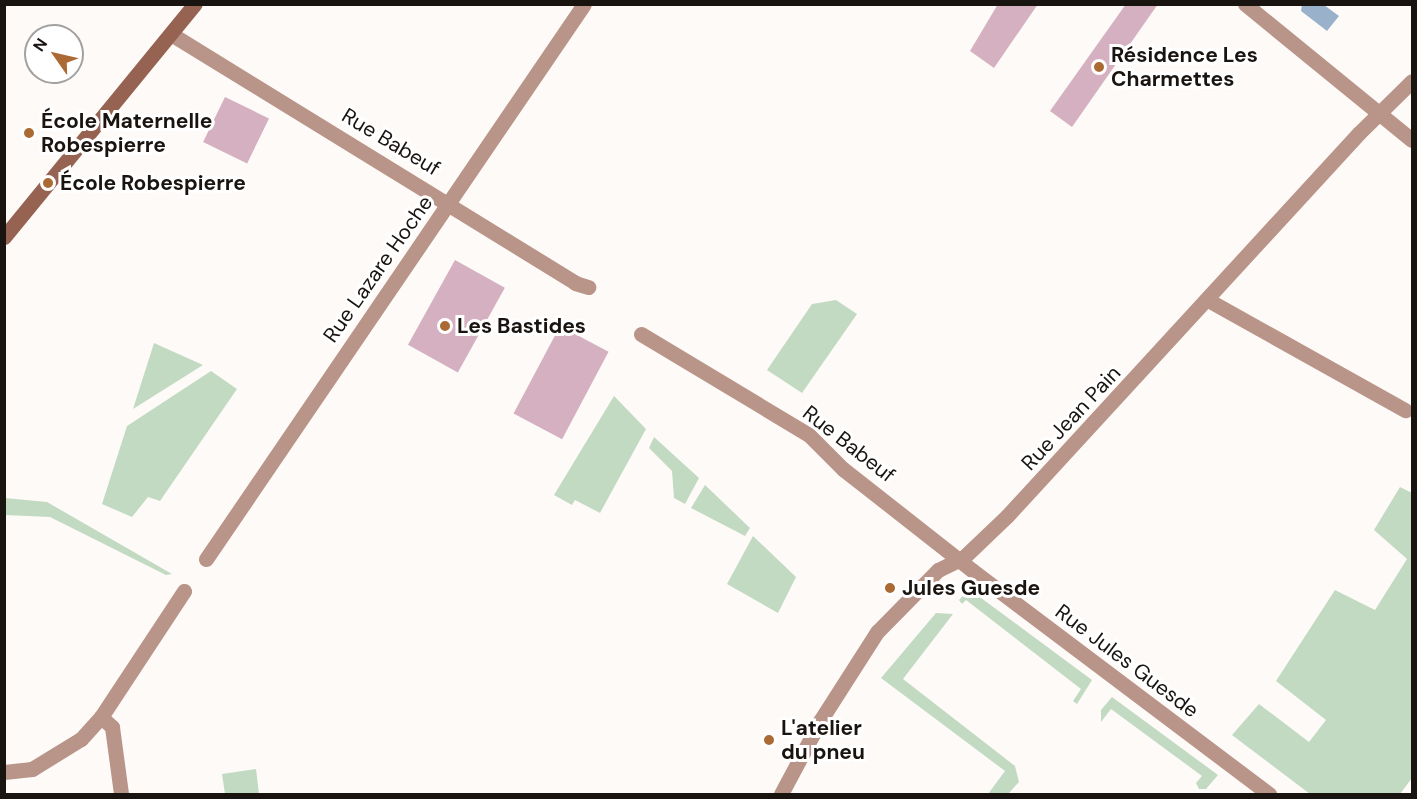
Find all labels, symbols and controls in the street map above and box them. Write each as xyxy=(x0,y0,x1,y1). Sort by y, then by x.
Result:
north arrow xyxy=(24,24,84,84)
text: N xyxy=(28,34,52,55)
place label: Résidence Les Charmettes xyxy=(1111,42,1258,92)
marker: Résidence Les Charmettes xyxy=(1092,60,1106,74)
street label: Rue Babeuf xyxy=(337,103,445,181)
place label: École Maternelle Robespierre xyxy=(41,108,212,158)
marker: École Maternelle Robespierre xyxy=(22,126,36,140)
place label: École Robespierre xyxy=(60,170,246,196)
marker: École Robespierre xyxy=(41,176,55,190)
street label: Rue Lazare Hoche xyxy=(318,191,438,347)
place label: Les Bastides xyxy=(457,313,586,339)
marker: Les Bastides xyxy=(438,319,452,333)
street label: Rue Jean Pain xyxy=(1016,360,1126,476)
street label: Rue Babeuf xyxy=(798,400,900,488)
place label: Jules Guesde xyxy=(902,575,1040,601)
marker: Jules Guesde xyxy=(883,581,897,595)
street label: Rue Jules Guesde xyxy=(1050,599,1204,723)
place label: L'atelier du pneu xyxy=(781,715,865,765)
marker: L'atelier du pneu xyxy=(762,733,776,747)

